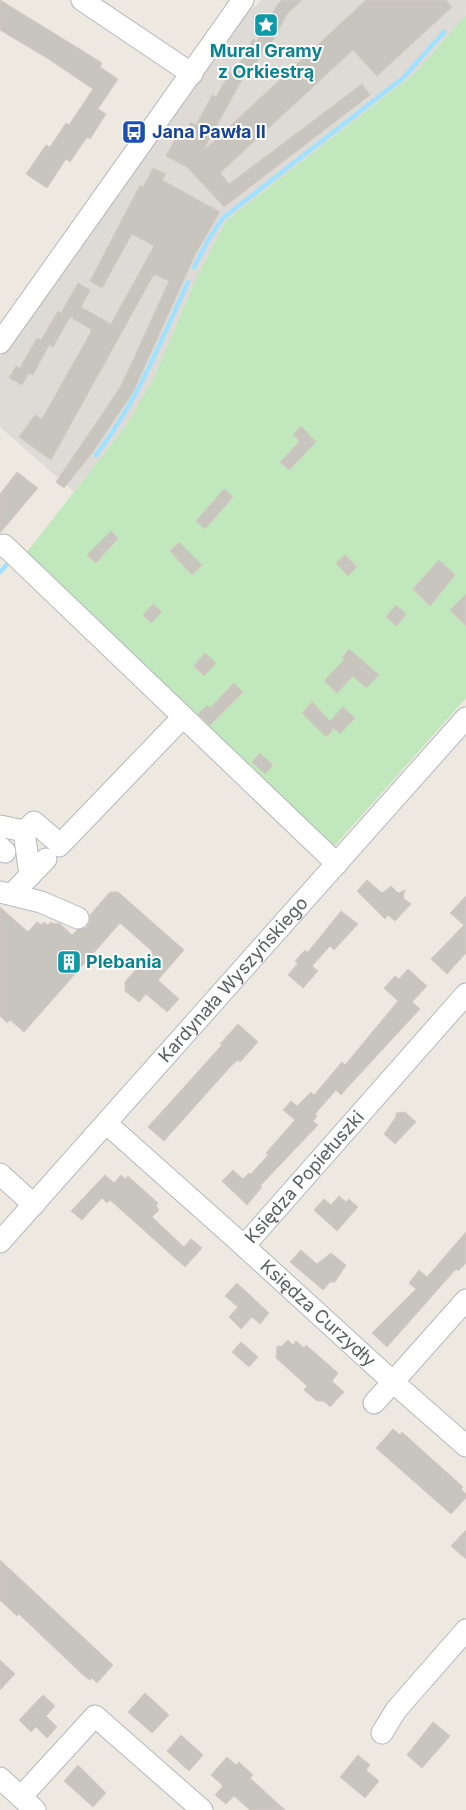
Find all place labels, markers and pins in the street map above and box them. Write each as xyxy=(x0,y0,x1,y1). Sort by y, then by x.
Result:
place icon: Mural Gramy z Orkiestrą xyxy=(253,12,279,38)
place label: Mural Gramy z Orkiestrą xyxy=(210,40,322,82)
bus stop icon: Jana Pawła II xyxy=(121,119,147,145)
place label: Jana Pawła II xyxy=(152,121,266,142)
building icon: Plebania xyxy=(56,949,82,975)
place label: Plebania xyxy=(86,951,162,972)

